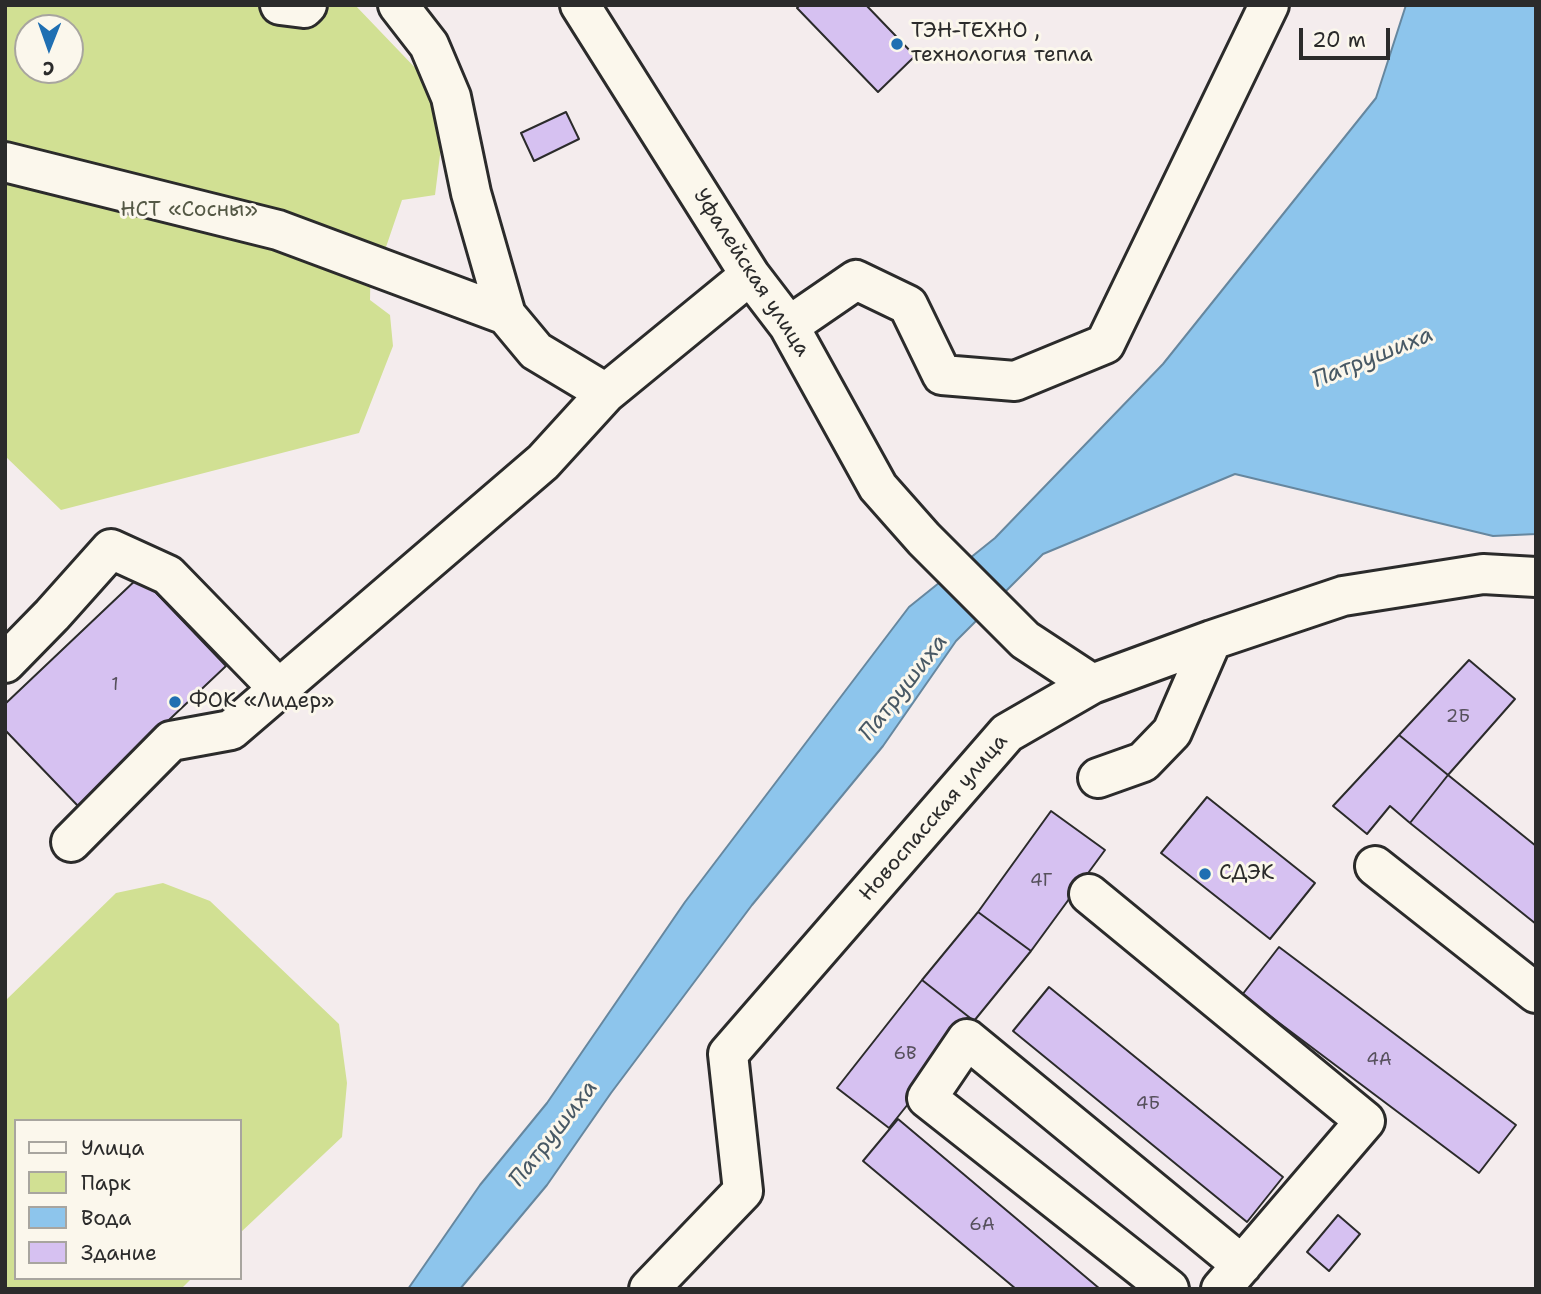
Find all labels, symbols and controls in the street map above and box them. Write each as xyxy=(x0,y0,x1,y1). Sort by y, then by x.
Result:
north arrow xyxy=(14,14,84,84)
scale bar xyxy=(1303,14,1394,58)
place label: ТЭН-ТЕХНО , технология тепла xyxy=(911,19,1092,69)
text: 20 m xyxy=(1312,26,1366,54)
marker: ТЭН-ТЕХНО , технология тепла xyxy=(889,36,905,52)
text: С xyxy=(43,56,55,81)
street label: Уфалейская улица xyxy=(687,184,815,362)
park label: НСТ «Сосны» xyxy=(120,198,258,224)
water label: Патрушиха xyxy=(1309,321,1437,395)
water label: Патрушиха xyxy=(854,629,954,747)
house number: 1 xyxy=(111,674,119,696)
place label: ФОК «Лидер» xyxy=(189,689,334,715)
marker: ФОК «Лидер» xyxy=(167,694,183,710)
house number: 2Б xyxy=(1446,706,1470,728)
street label: Новоспасская улица xyxy=(855,729,1013,907)
place label: СДЭК xyxy=(1219,861,1274,887)
marker: СДЭК xyxy=(1197,866,1213,882)
house number: 4Г xyxy=(1030,870,1052,892)
house number: 6В xyxy=(893,1043,917,1065)
house number: 4А xyxy=(1366,1049,1392,1071)
water label: Патрушиха xyxy=(504,1075,604,1193)
house number: 4Б xyxy=(1136,1093,1160,1115)
legend xyxy=(14,1119,242,1280)
text: Улица xyxy=(81,1134,144,1162)
text: Парк xyxy=(81,1169,131,1197)
text: Вода xyxy=(81,1204,131,1232)
house number: 6А xyxy=(969,1214,995,1236)
text: Здание xyxy=(81,1239,157,1267)

